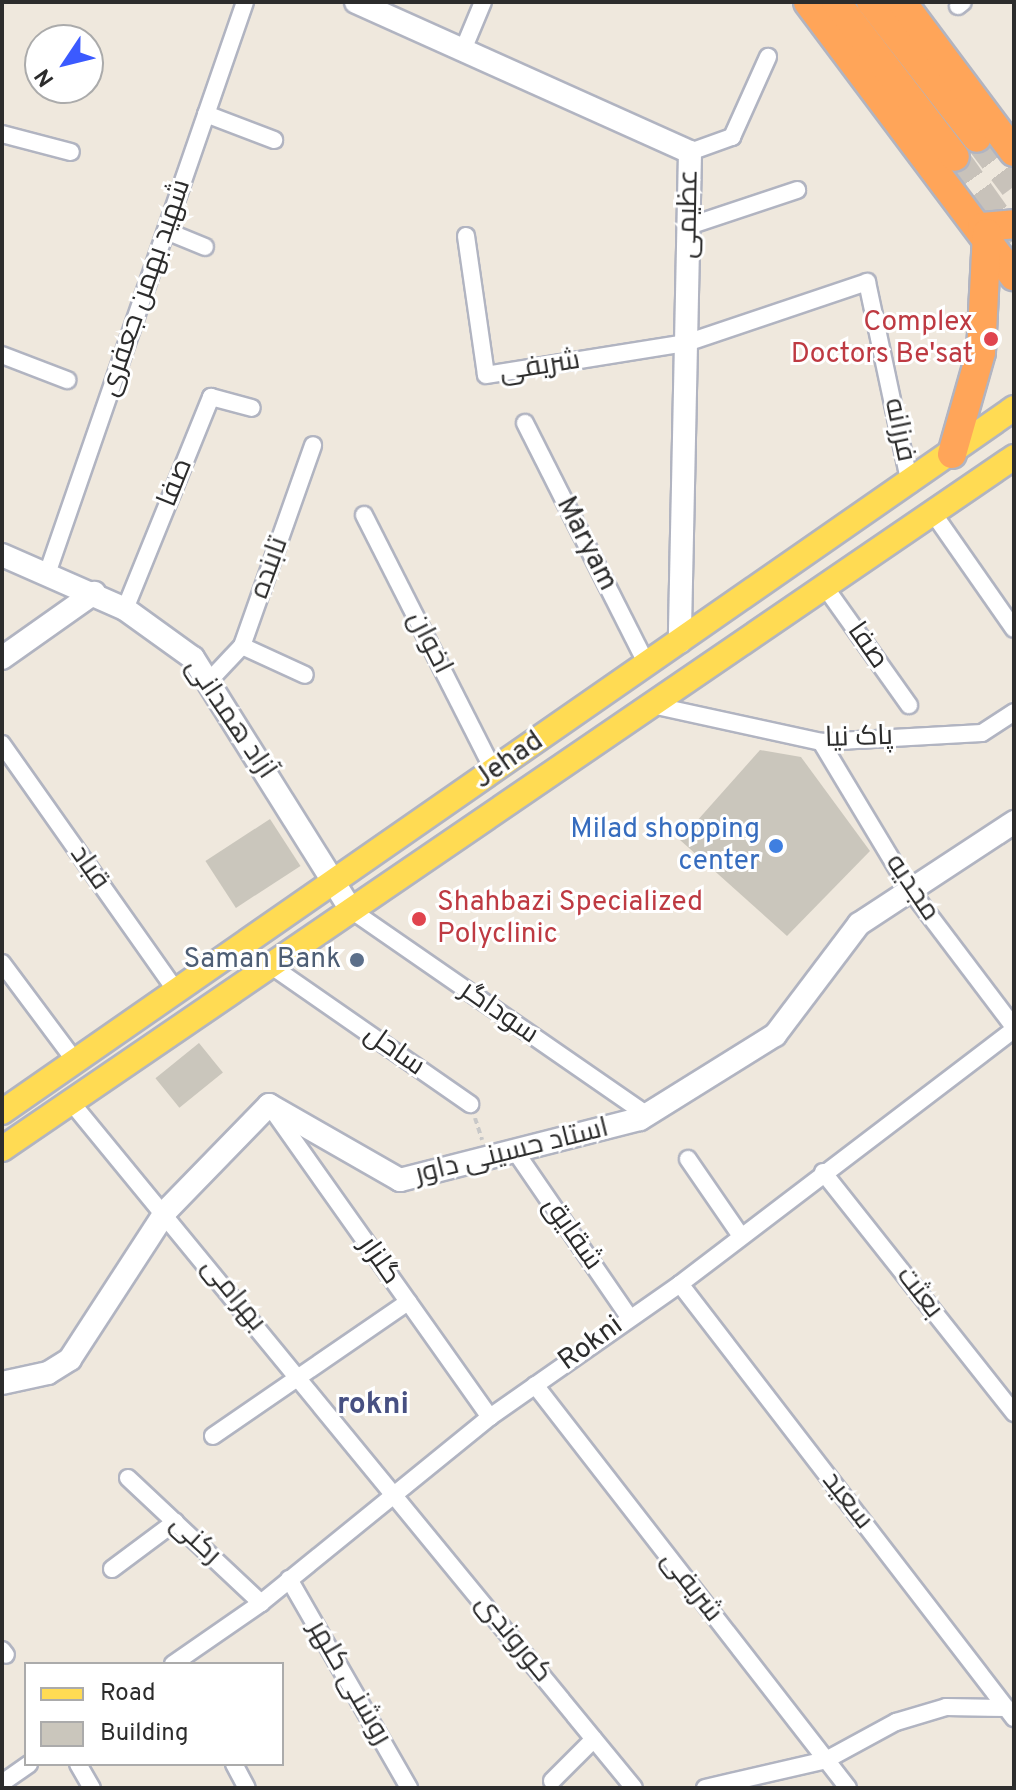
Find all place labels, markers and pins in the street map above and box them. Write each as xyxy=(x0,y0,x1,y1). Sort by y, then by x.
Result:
place label: Complex Doctors Be'sat xyxy=(791,306,973,372)
marker: Complex Doctors Be'sat xyxy=(980,328,1002,350)
place label: Milad shopping center xyxy=(570,813,760,879)
marker: Milad shopping center xyxy=(767,837,785,855)
place label: Shahbazi Specialized Polyclinic xyxy=(437,886,703,952)
marker: Shahbazi Specialized Polyclinic xyxy=(408,908,430,930)
place label: Saman Bank xyxy=(184,943,341,977)
marker: Saman Bank xyxy=(348,951,366,969)

